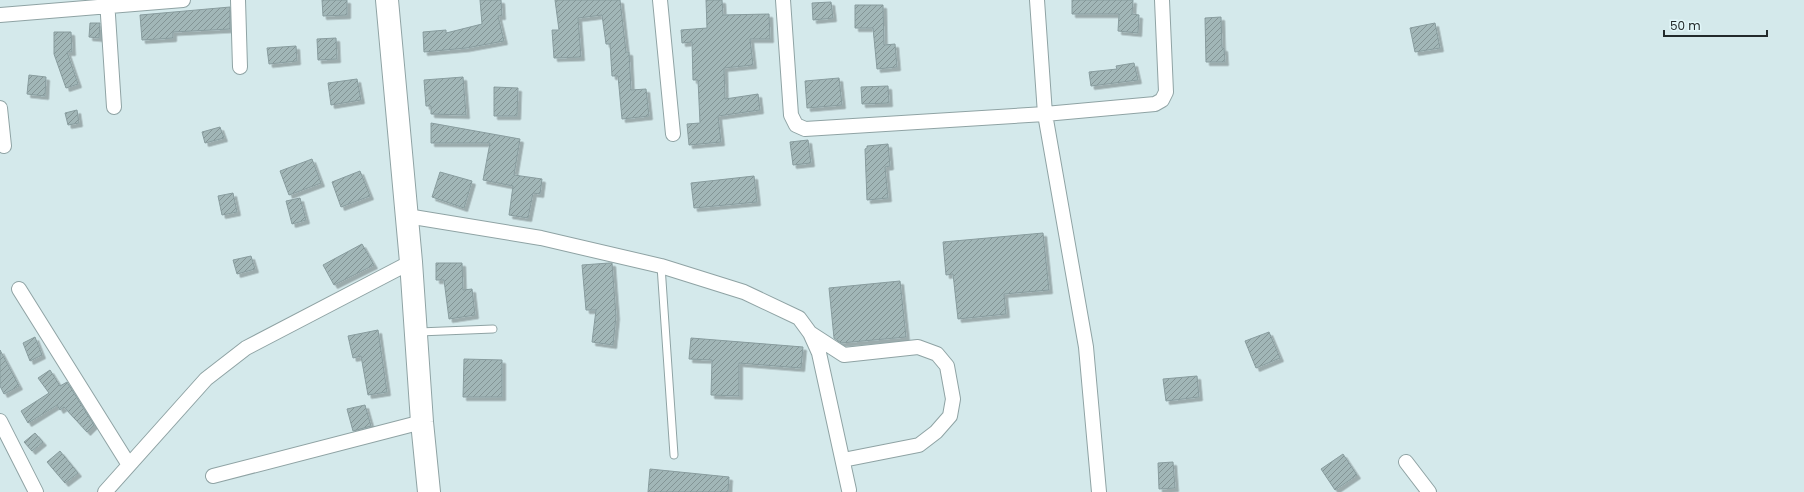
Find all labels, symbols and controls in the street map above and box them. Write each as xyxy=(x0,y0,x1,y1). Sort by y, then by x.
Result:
scale bar xyxy=(1664,12,1767,38)
text: 50 m xyxy=(1670,17,1701,34)

